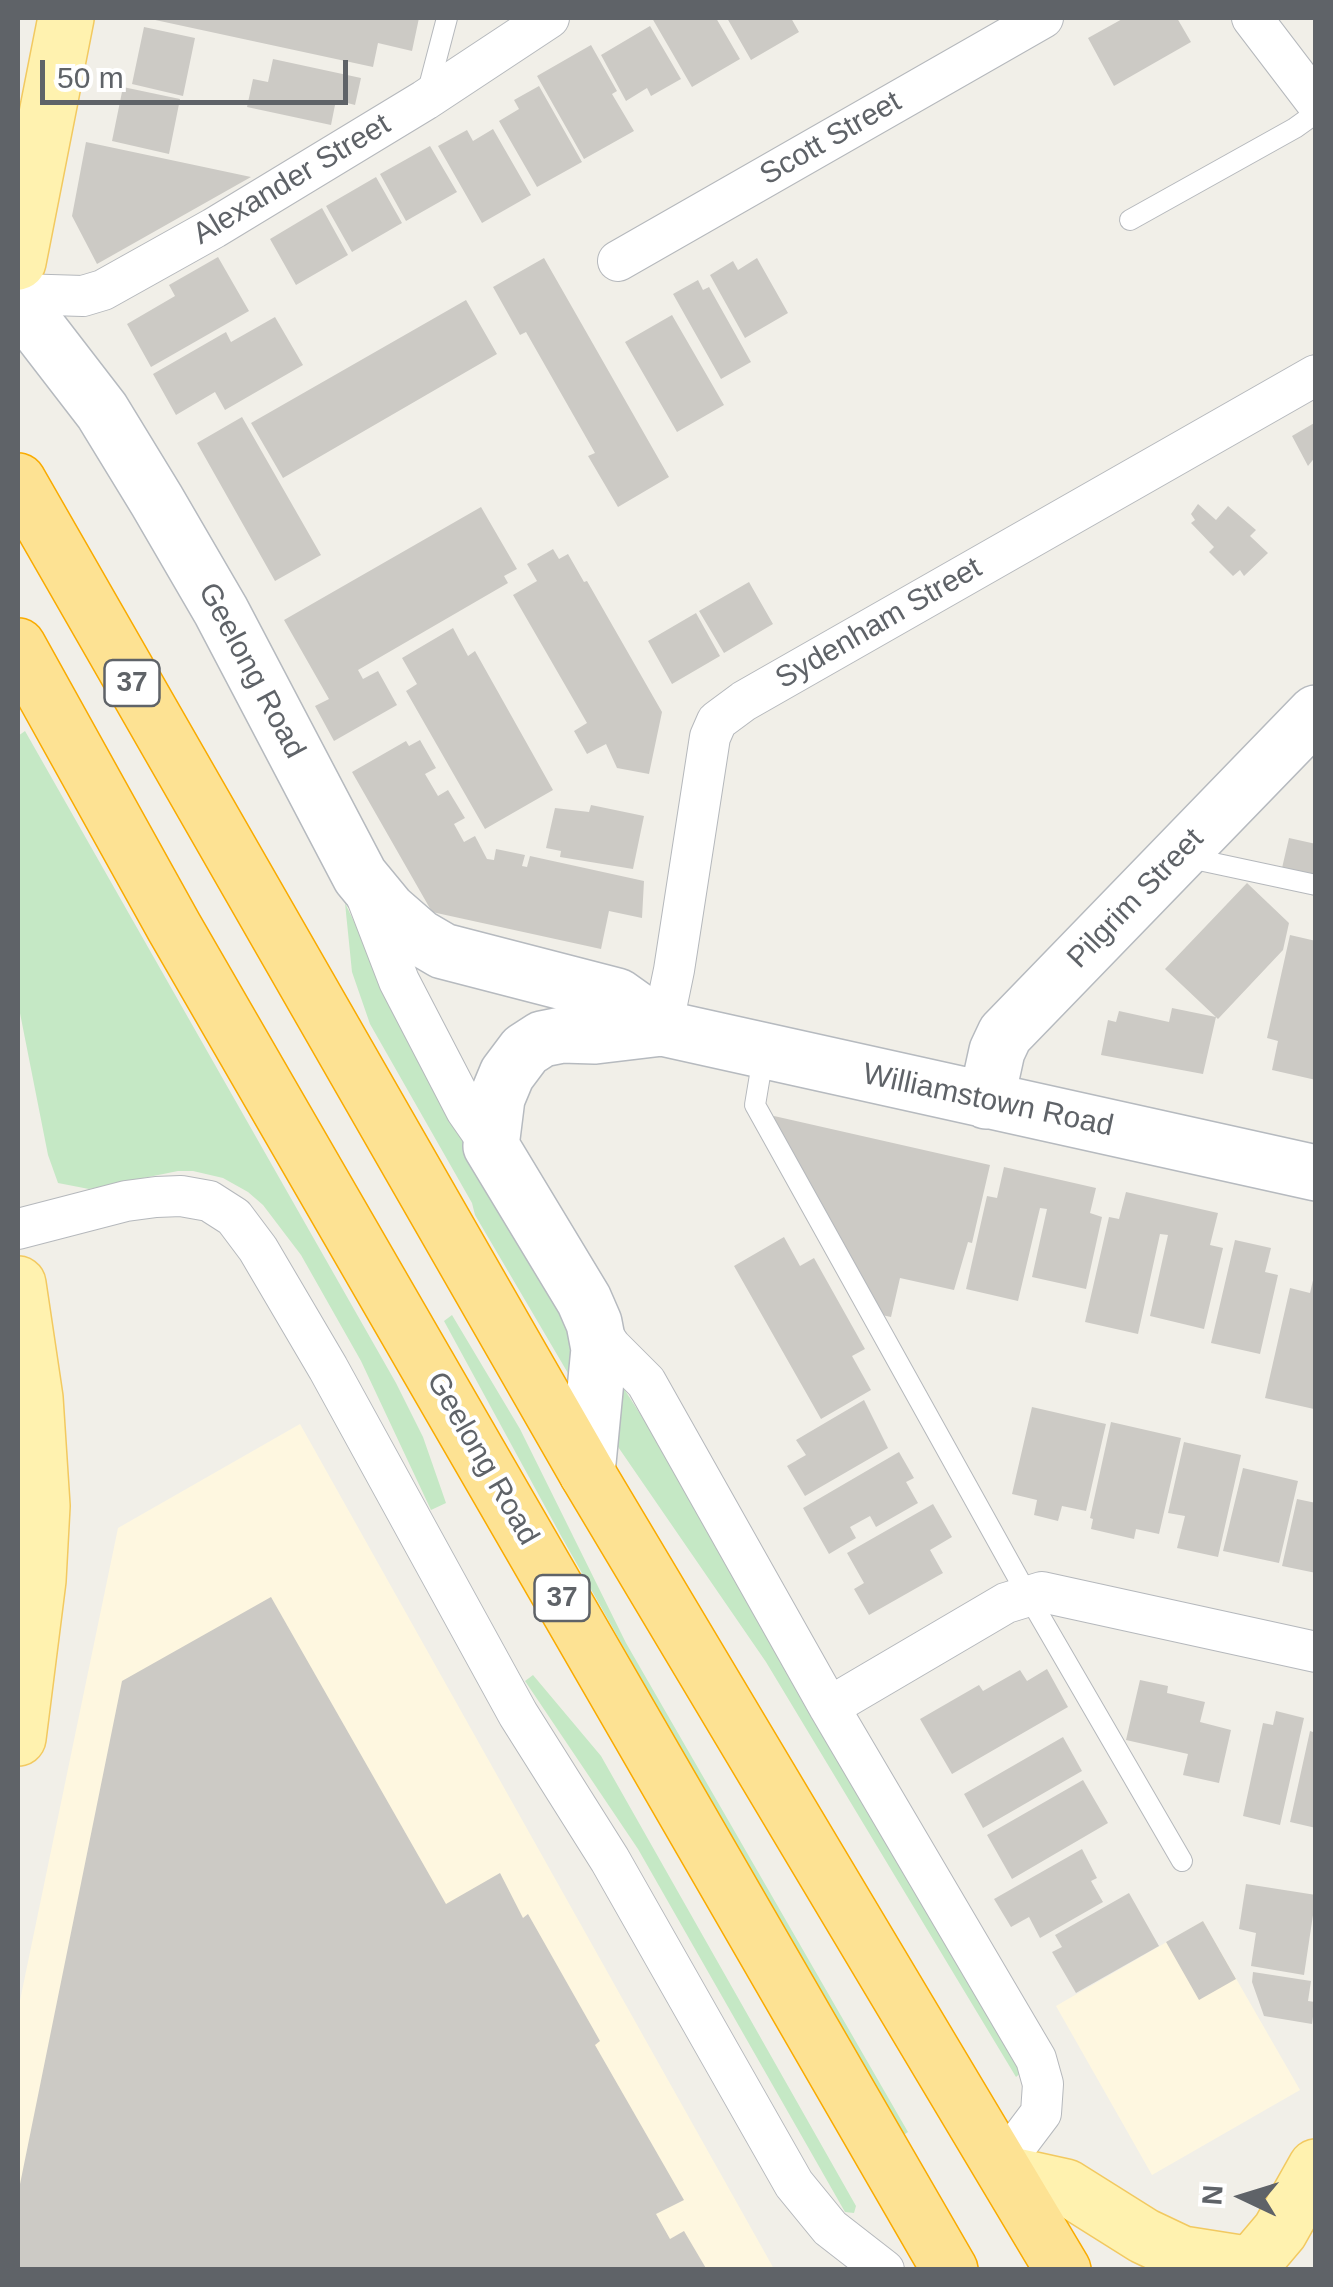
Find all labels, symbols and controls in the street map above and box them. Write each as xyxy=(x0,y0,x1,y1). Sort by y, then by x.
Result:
scale bar xyxy=(45,40,352,102)
text: 50 m xyxy=(57,61,124,94)
street label: Scott Street xyxy=(754,84,908,194)
street label: Alexander Street xyxy=(187,107,397,253)
street label: Sydenham Street xyxy=(770,550,988,698)
street label: Geelong Road xyxy=(190,577,312,765)
road number: 37 xyxy=(104,660,160,706)
street label: Pilgrim Street xyxy=(1061,822,1211,976)
street label: Williamstown Road xyxy=(860,1057,1116,1145)
street label: Geelong Road xyxy=(418,1366,546,1552)
road number: 37 xyxy=(534,1575,590,1621)
north arrow xyxy=(1193,2147,1293,2247)
text: N xyxy=(1196,2184,1229,2206)

